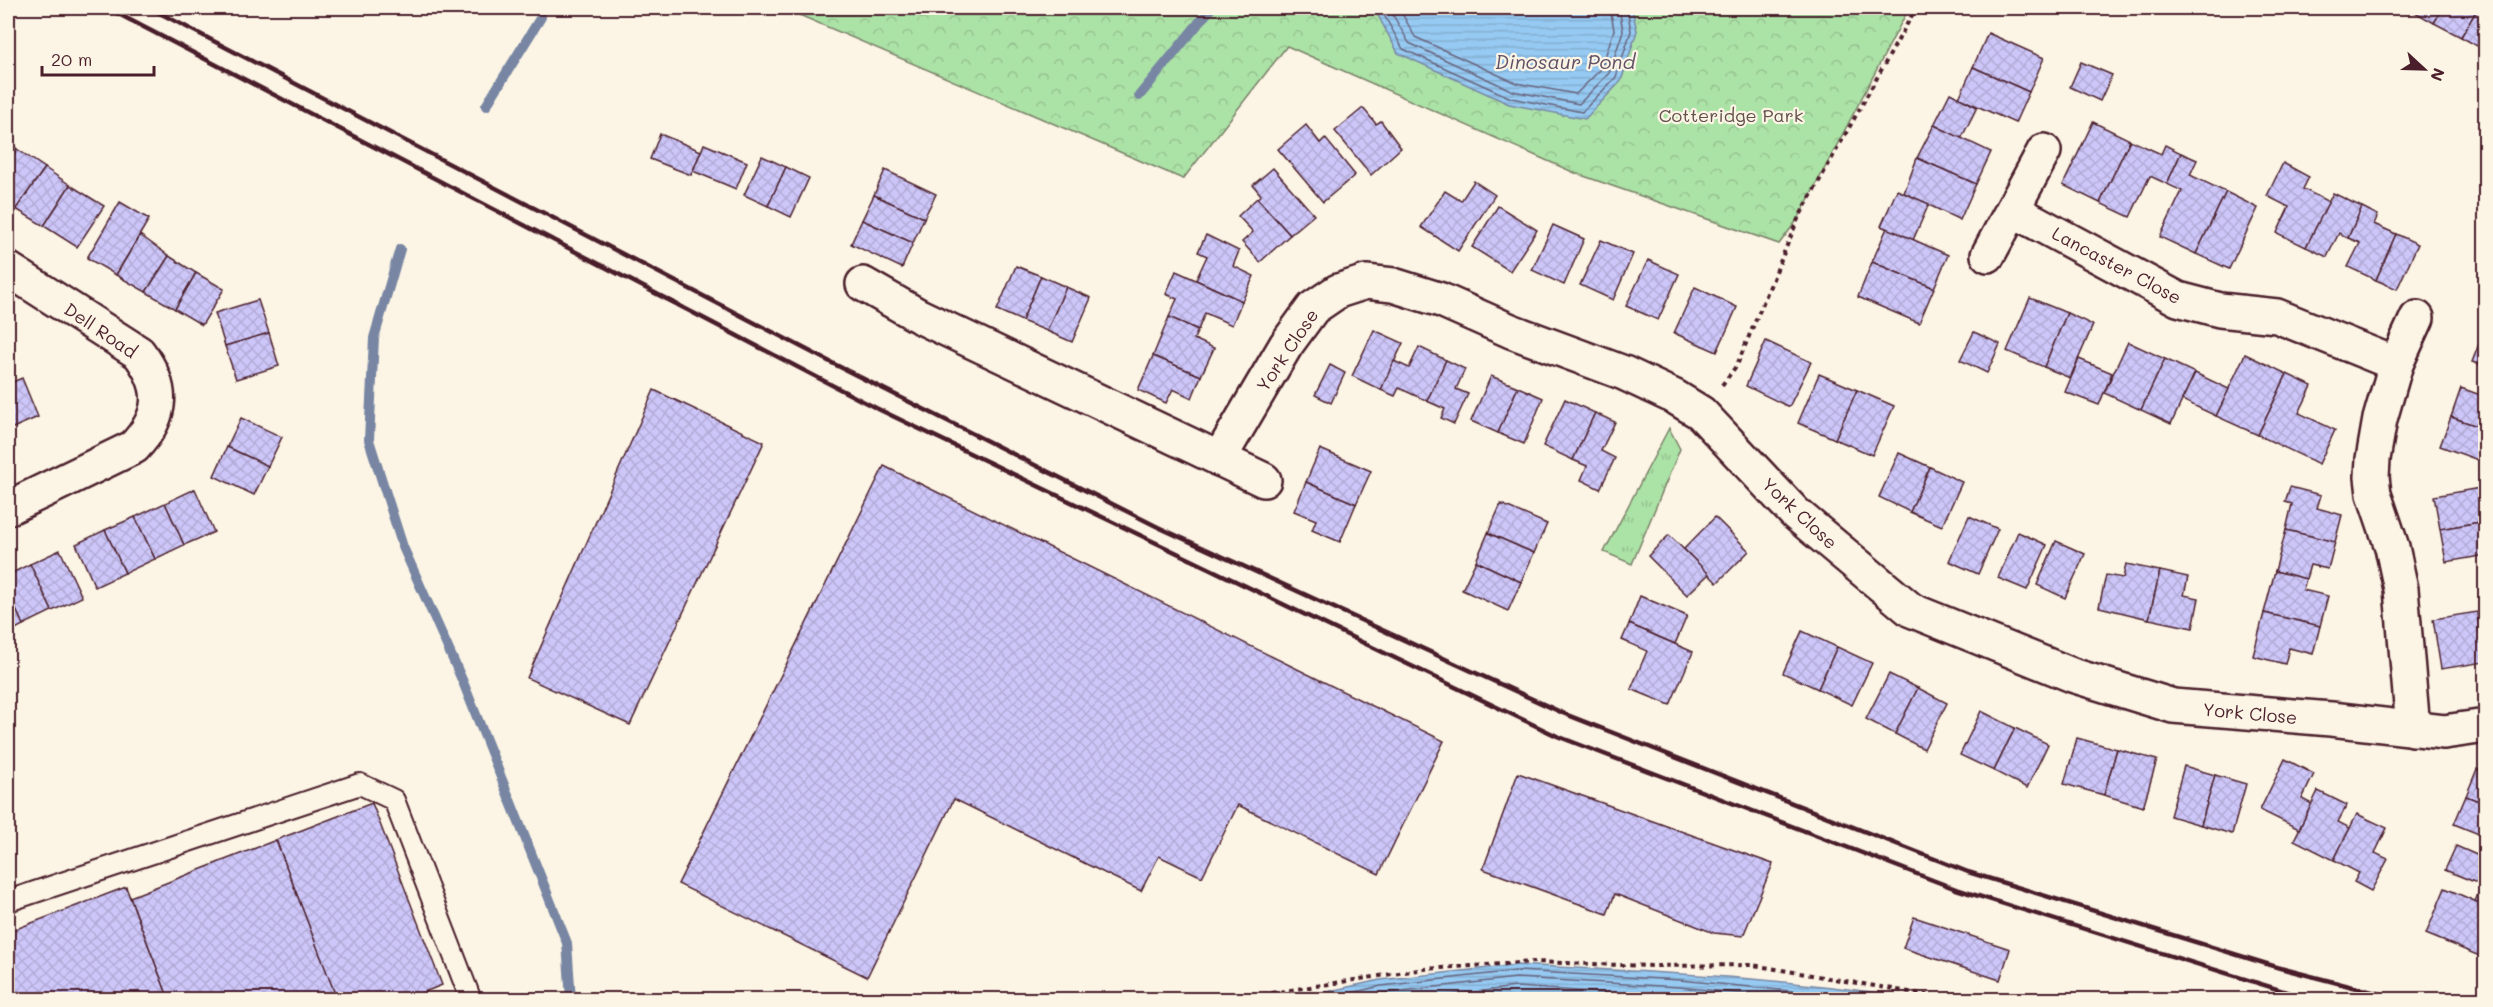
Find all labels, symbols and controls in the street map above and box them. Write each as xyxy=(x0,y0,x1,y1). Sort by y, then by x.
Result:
scale bar xyxy=(42,39,154,77)
north arrow xyxy=(2394,39,2454,99)
text: 20 m xyxy=(51,47,92,71)
water label: Dinosaur Pond xyxy=(1495,48,1636,74)
text: N xyxy=(2426,65,2450,84)
park label: Cotteridge Park xyxy=(1659,103,1803,127)
street label: Lancaster Close xyxy=(2048,221,2186,309)
street label: Dell Road xyxy=(60,297,142,363)
street label: York Close xyxy=(1251,304,1323,396)
street label: York Close xyxy=(1757,472,1843,554)
street label: York Close xyxy=(2202,697,2298,729)

